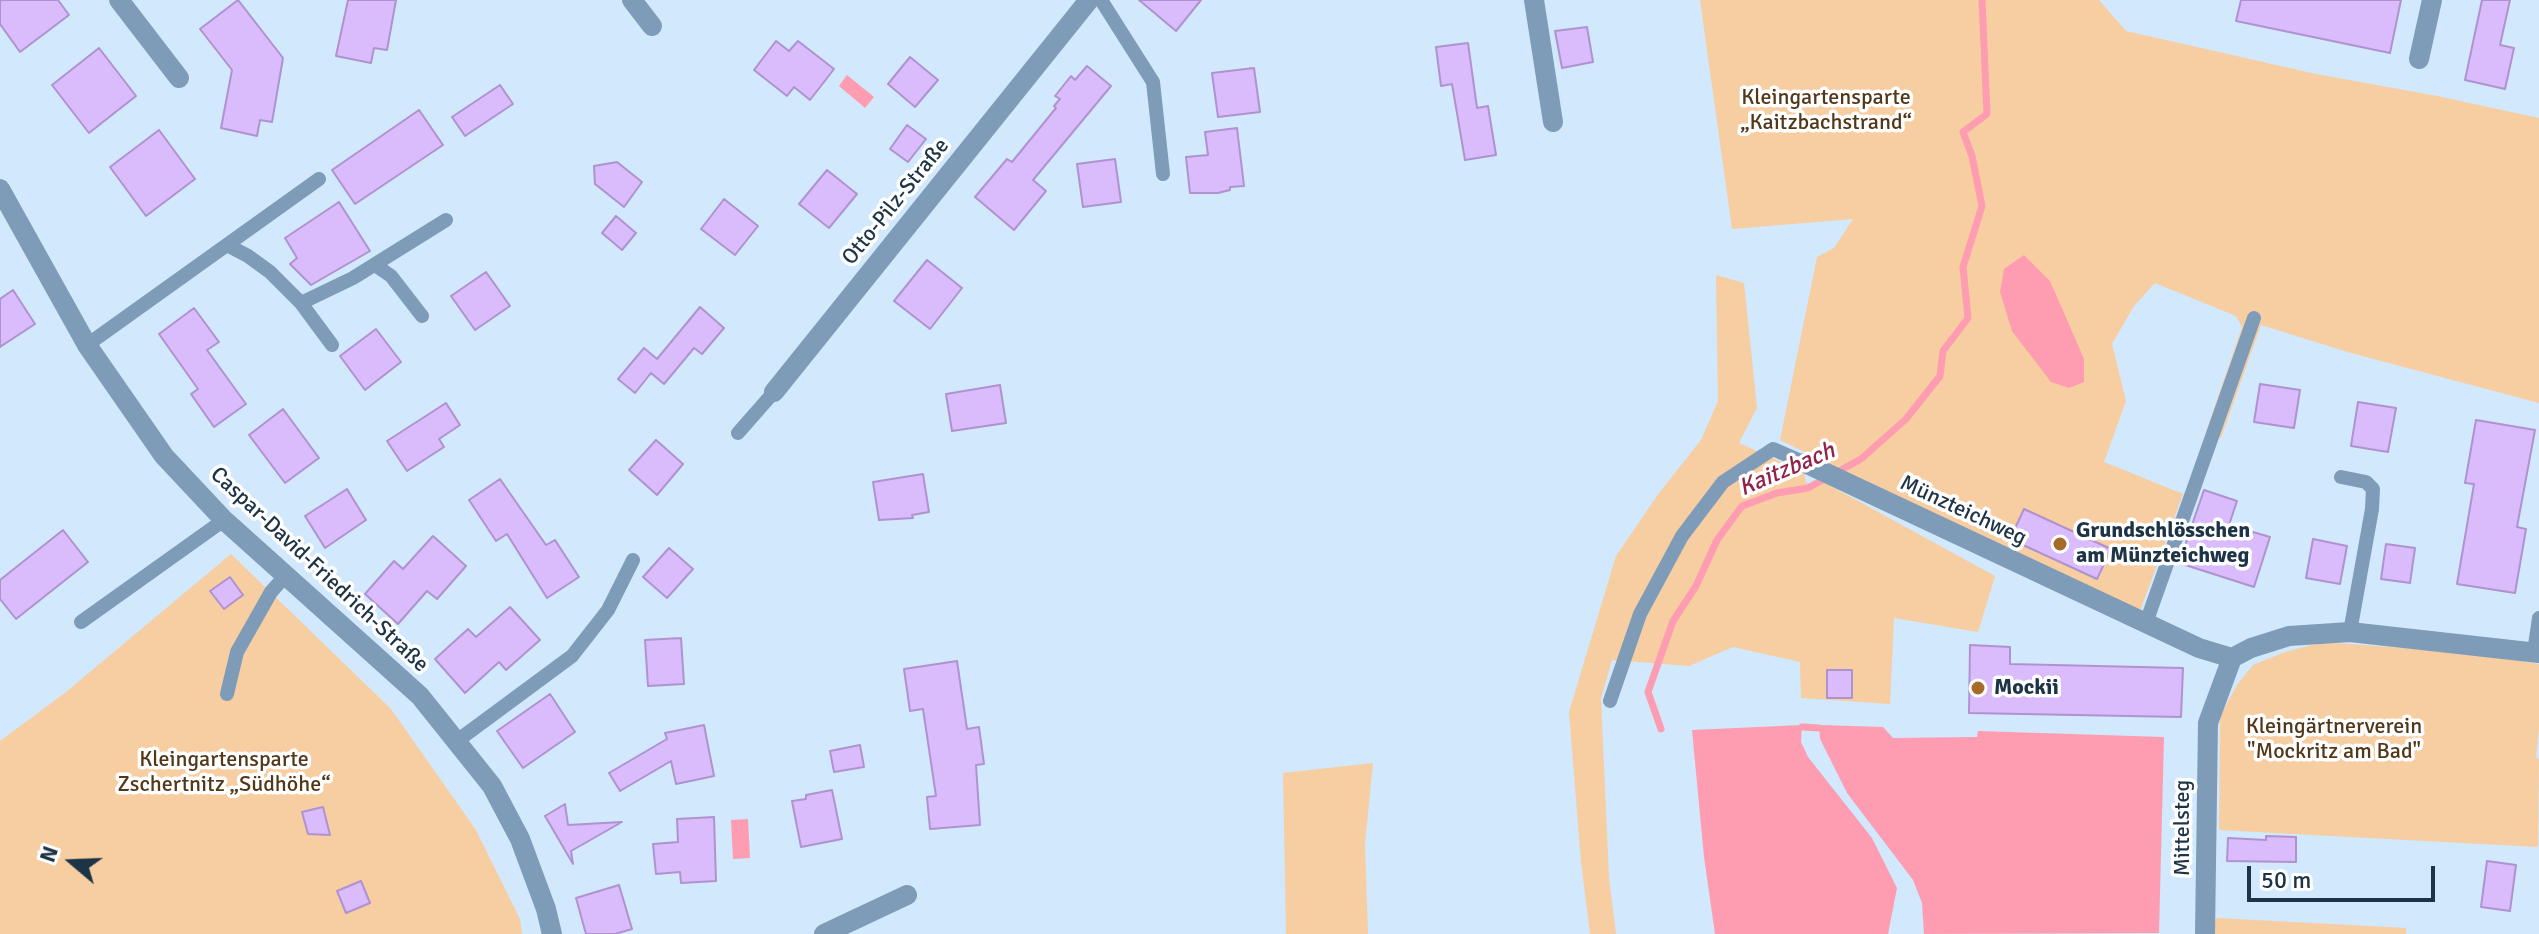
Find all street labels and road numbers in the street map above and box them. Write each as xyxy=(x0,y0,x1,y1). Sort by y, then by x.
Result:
street label: Otto-Pilz-Straße xyxy=(837,133,955,271)
street label: Caspar-David-Friedrich-Straße xyxy=(204,462,434,678)
street label: Münzteichweg xyxy=(1896,470,2030,552)
street label: Mittelsteg xyxy=(2170,780,2196,876)

